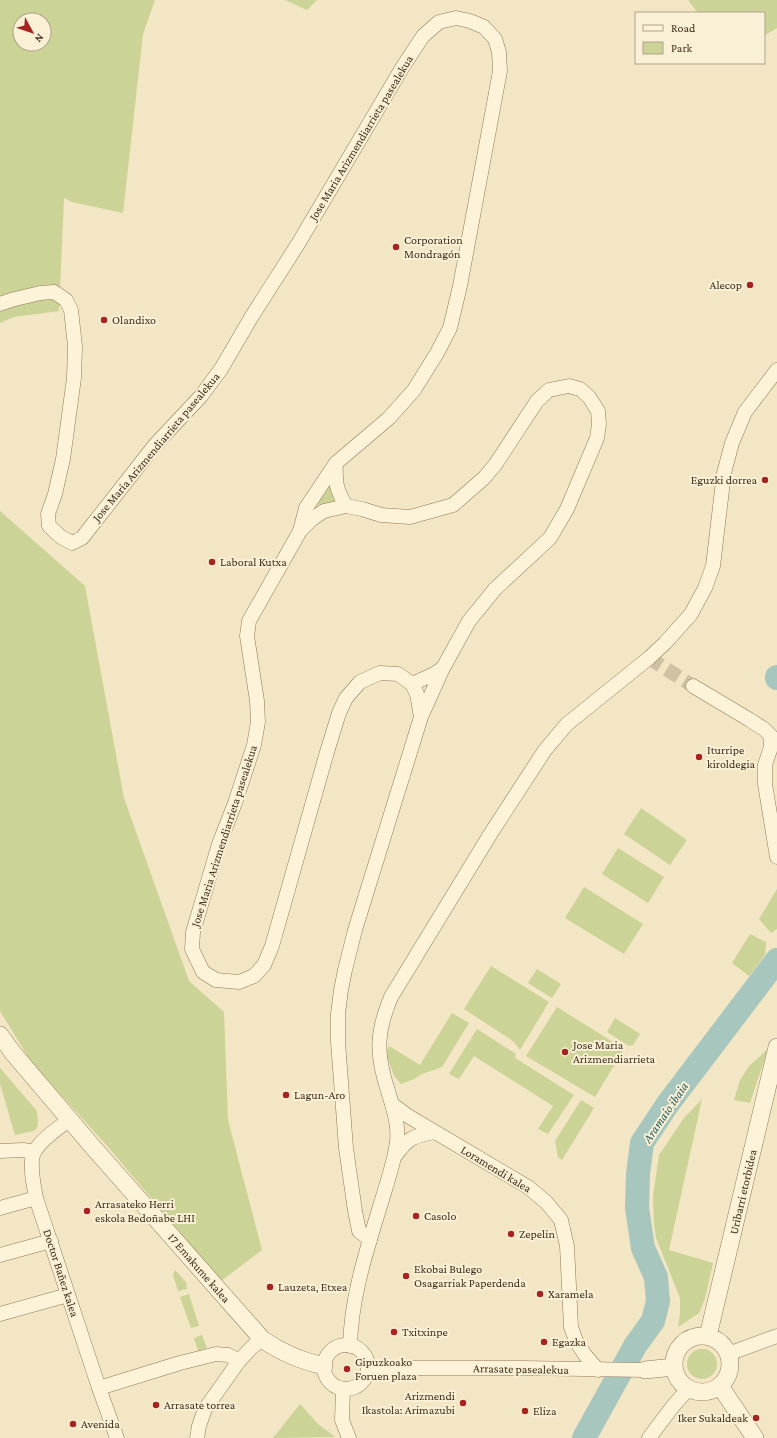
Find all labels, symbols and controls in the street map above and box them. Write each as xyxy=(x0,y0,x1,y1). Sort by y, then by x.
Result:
north arrow xyxy=(12,12,52,52)
legend xyxy=(635,12,765,64)
text: Road xyxy=(671,21,696,35)
text: N xyxy=(32,32,47,46)
text: Park xyxy=(671,41,693,55)
street label: Jose Maria Arizmendiarrieta pasealekua xyxy=(305,52,416,224)
place label: Corporation Mondragón xyxy=(404,233,463,261)
marker: Corporation Mondragón xyxy=(391,242,401,252)
place label: Alecop xyxy=(710,278,742,292)
marker: Alecop xyxy=(745,280,755,290)
place label: Olandixo xyxy=(112,313,156,327)
marker: Olandixo xyxy=(99,315,109,325)
street label: Jose Maria Arizmendiarrieta pasealekua xyxy=(89,369,223,525)
place label: Eguzki dorrea xyxy=(691,473,757,487)
marker: Eguzki dorrea xyxy=(760,475,770,485)
place label: Laboral Kutxa xyxy=(220,555,287,569)
marker: Laboral Kutxa xyxy=(207,557,217,567)
street label: Jose Maria Arizmendiarrieta pasealekua xyxy=(188,743,260,930)
place label: Iturripe kiroldegia xyxy=(707,743,756,771)
marker: Iturripe kiroldegia xyxy=(694,752,704,762)
place label: Jose Maria Arizmendiarrieta xyxy=(572,1038,656,1066)
marker: Jose Maria Arizmendiarrieta xyxy=(560,1047,570,1057)
water label: Aramaio ibaia xyxy=(639,1079,691,1146)
place label: Lagun-Aro xyxy=(294,1088,345,1102)
marker: Lagun-Aro xyxy=(281,1090,291,1100)
street label: Loramendi kalea xyxy=(458,1142,534,1196)
street label: Uribarri etorbidea xyxy=(726,1148,760,1236)
place label: Arrasateko Herri eskola Bedoñabe LHI xyxy=(95,1197,195,1225)
marker: Arrasateko Herri eskola Bedoñabe LHI xyxy=(82,1206,92,1216)
place label: Casolo xyxy=(424,1209,456,1223)
marker: Casolo xyxy=(411,1211,421,1221)
street label: Doctor Bañez kalea xyxy=(40,1227,82,1319)
place label: Zepelin xyxy=(519,1227,555,1241)
marker: Zepelin xyxy=(506,1229,516,1239)
street label: 17 Emakume kalea xyxy=(165,1230,233,1306)
place label: Ekobai Bulego Osagarriak Paperdenda xyxy=(414,1262,526,1290)
marker: Ekobai Bulego Osagarriak Paperdenda xyxy=(401,1271,411,1281)
place label: Lauzeta, Etxea xyxy=(278,1280,348,1294)
marker: Lauzeta, Etxea xyxy=(265,1282,275,1292)
place label: Xaramela xyxy=(548,1287,594,1301)
marker: Xaramela xyxy=(535,1289,545,1299)
place label: Txitxinpe xyxy=(402,1325,448,1339)
marker: Txitxinpe xyxy=(389,1327,399,1337)
place label: Egazka xyxy=(552,1335,586,1349)
marker: Egazka xyxy=(539,1337,549,1347)
place label: Gipuzkoako Foruen plaza xyxy=(355,1355,417,1383)
street label: Arrasate pasealekua xyxy=(473,1361,569,1377)
marker: Gipuzkoako Foruen plaza xyxy=(342,1364,352,1374)
place label: Arizmendi Ikastola: Arimazubi xyxy=(362,1389,455,1417)
place label: Arrasate torrea xyxy=(164,1398,236,1412)
marker: Arizmendi Ikastola: Arimazubi xyxy=(458,1398,468,1408)
marker: Arrasate torrea xyxy=(151,1400,161,1410)
place label: Eliza xyxy=(533,1404,557,1418)
marker: Eliza xyxy=(520,1406,530,1416)
place label: Iker Sukaldeak xyxy=(678,1411,748,1425)
marker: Iker Sukaldeak xyxy=(751,1413,761,1423)
place label: Avenida xyxy=(81,1417,120,1431)
marker: Avenida xyxy=(68,1419,78,1429)

